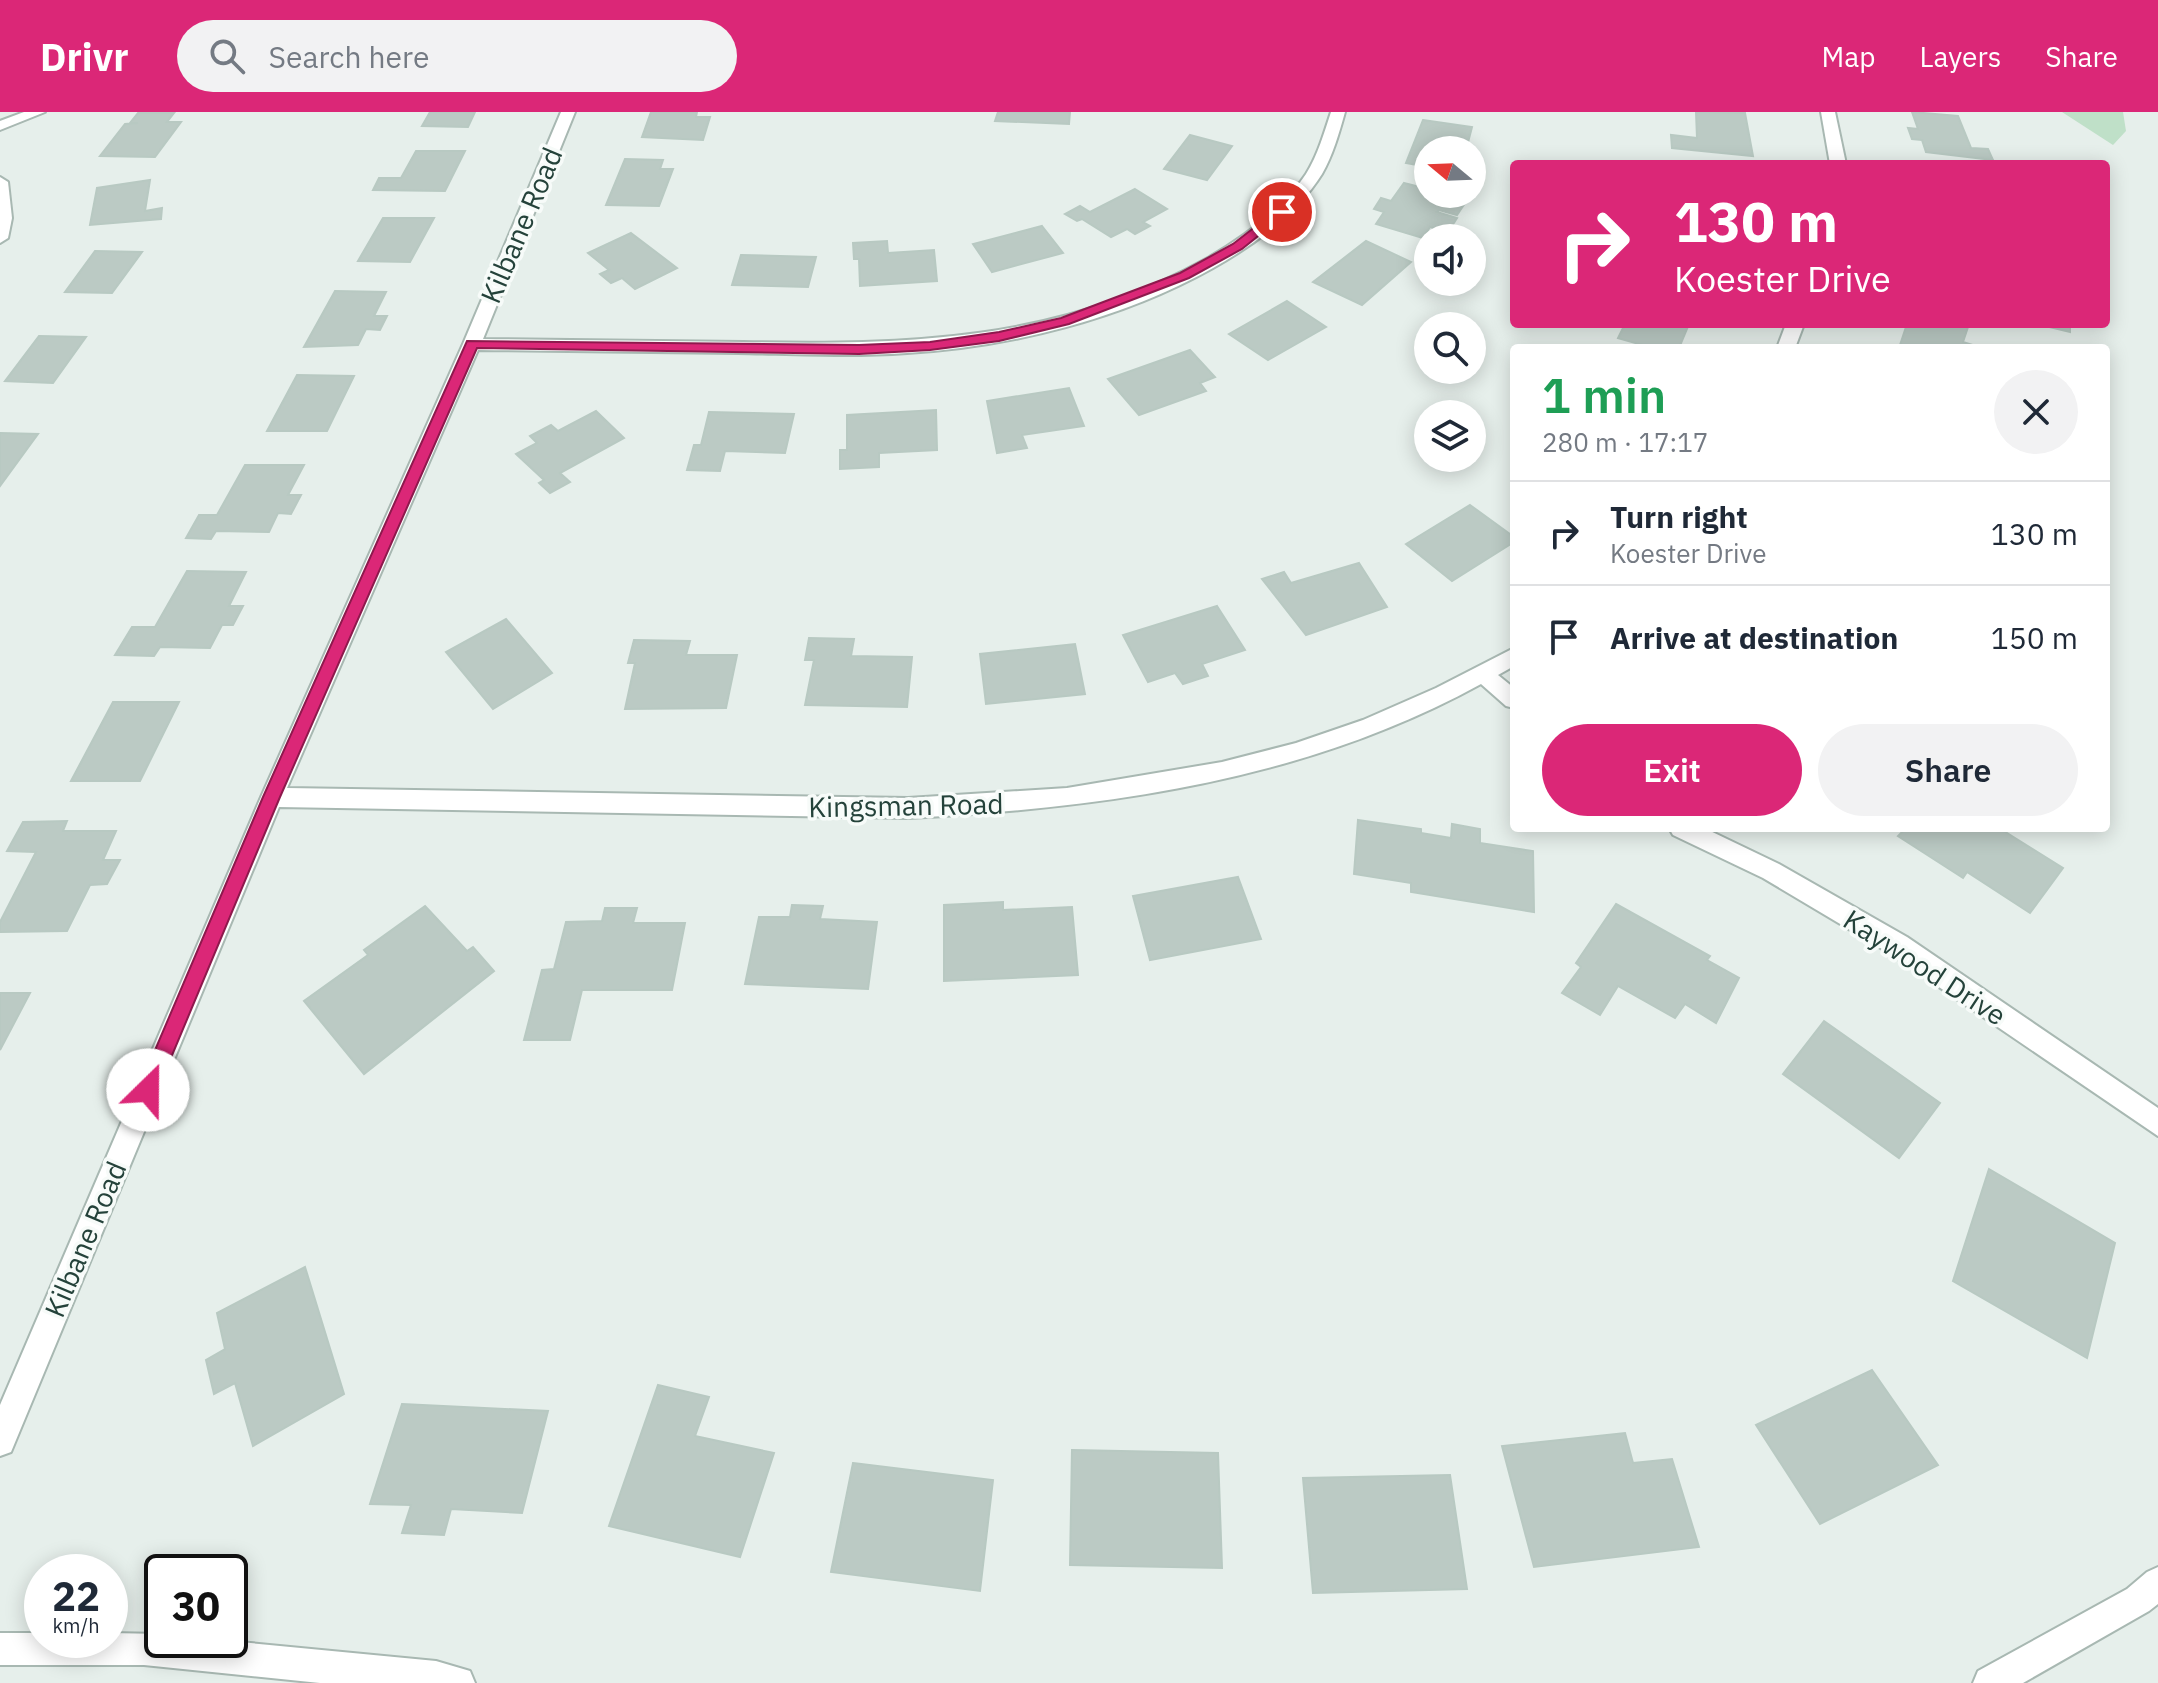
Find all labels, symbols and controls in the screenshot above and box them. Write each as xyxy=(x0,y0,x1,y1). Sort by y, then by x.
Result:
search box xyxy=(177,20,737,92)
text: Drivr xyxy=(40,32,129,81)
icon: search xyxy=(205,34,249,78)
text: Search here xyxy=(269,37,429,76)
text: Map xyxy=(1821,38,1875,75)
text: Layers xyxy=(1919,38,2001,75)
text: Share xyxy=(2045,38,2118,75)
north arrow xyxy=(1414,136,1486,208)
map controls xyxy=(1414,136,1486,472)
street label: Kilbane Road xyxy=(472,141,570,309)
pin xyxy=(1248,178,1316,246)
text: 130 m xyxy=(1674,185,1838,257)
icon: arrive xyxy=(1260,190,1304,234)
icon: right xyxy=(1542,192,1646,296)
button: sound xyxy=(1414,224,1486,296)
text: Koester Drive xyxy=(1674,255,1891,302)
button: search xyxy=(1414,312,1486,384)
text: 1 min xyxy=(1542,364,1666,426)
button: close xyxy=(1994,370,2078,454)
button: layers xyxy=(1414,400,1486,472)
text: 280 m · 17:17 xyxy=(1542,425,1708,459)
text: Turn right xyxy=(1610,497,1748,536)
icon: right xyxy=(1542,511,1586,555)
text: 130 m xyxy=(1991,514,2078,553)
text: Koester Drive xyxy=(1610,536,1766,570)
icon: arrive xyxy=(1542,615,1586,659)
text: Arrive at destination xyxy=(1610,618,1898,657)
text: 150 m xyxy=(1991,618,2078,657)
button: Exit xyxy=(1542,724,1802,816)
button: Share xyxy=(1818,724,2078,816)
street label: Kingsman Road xyxy=(808,785,1004,825)
street label: Kaywood Drive xyxy=(1837,901,2013,1033)
position arrow xyxy=(106,1048,190,1132)
street label: Kilbane Road xyxy=(36,1155,134,1323)
speed limit sign: 30 xyxy=(144,1554,248,1658)
text: 22 xyxy=(52,1570,100,1622)
text: km/h xyxy=(52,1612,100,1639)

